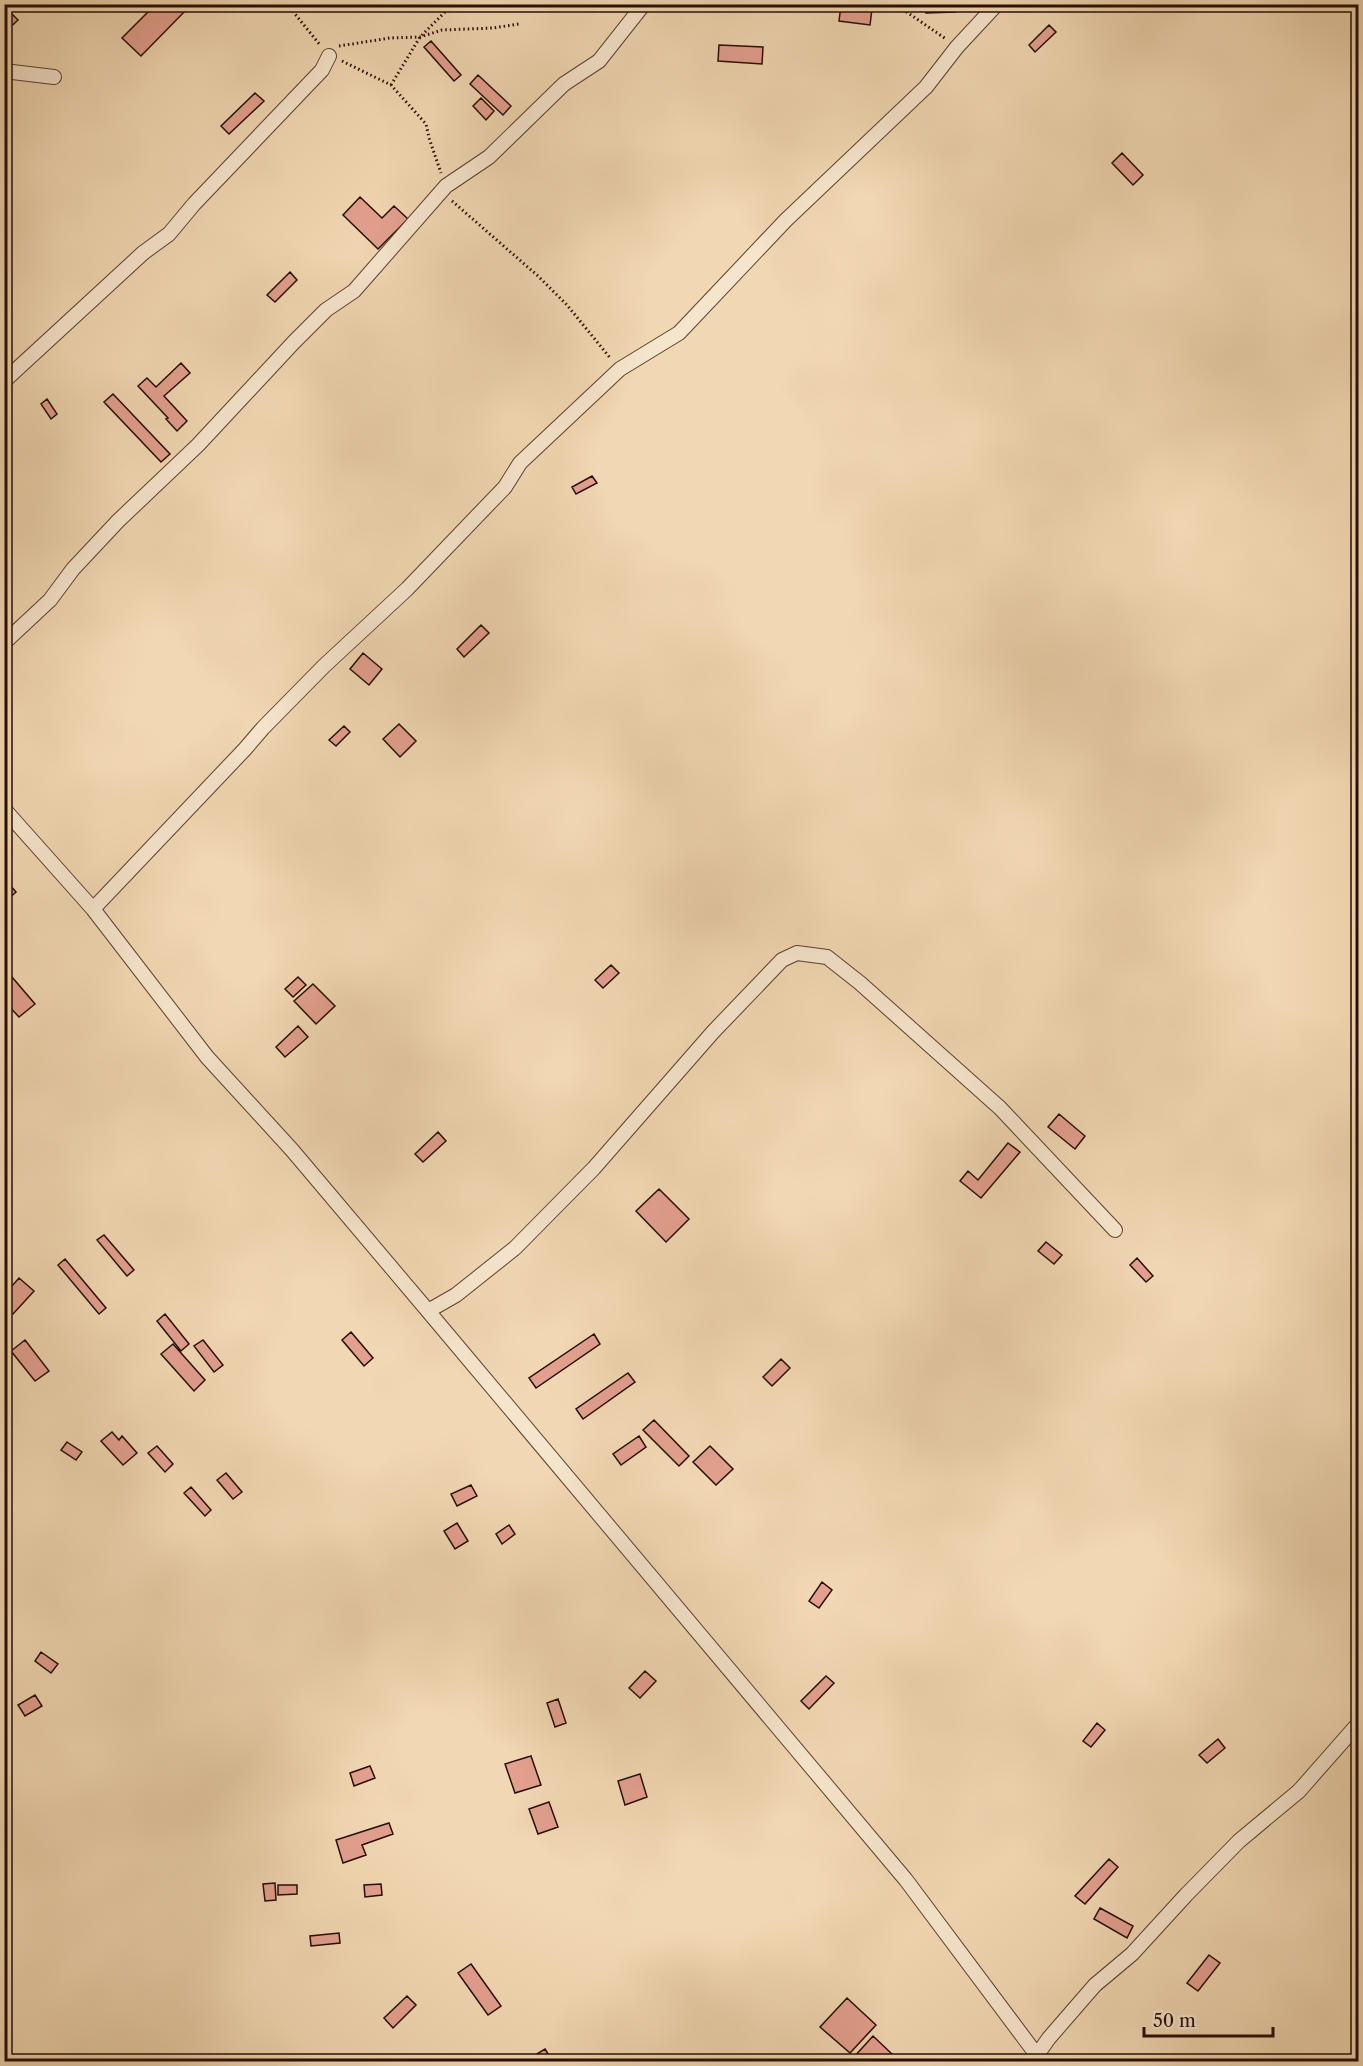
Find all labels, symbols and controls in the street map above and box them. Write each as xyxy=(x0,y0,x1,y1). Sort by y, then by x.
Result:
scale bar xyxy=(1144,2000,1273,2038)
text: 50 m xyxy=(1153,2010,1196,2032)

